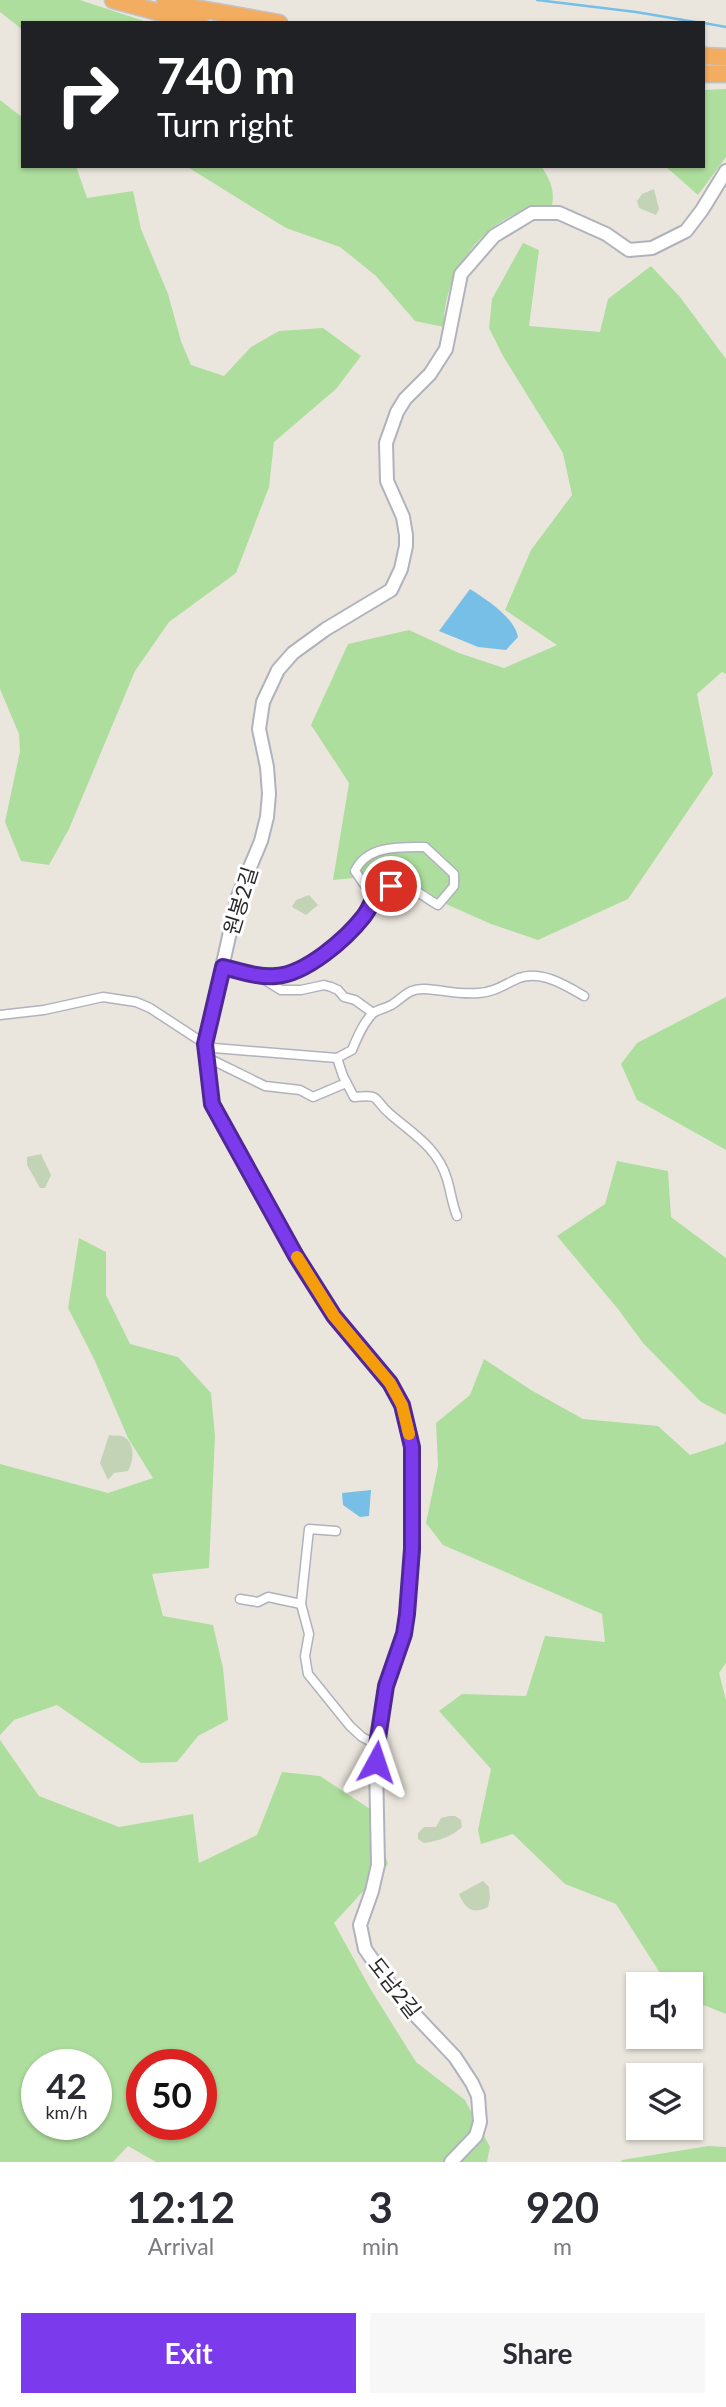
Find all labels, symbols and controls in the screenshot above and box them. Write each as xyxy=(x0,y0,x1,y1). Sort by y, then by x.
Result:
text: 740 m xyxy=(157,46,295,104)
icon: right xyxy=(42,49,133,140)
text: Turn right xyxy=(157,105,293,144)
pin xyxy=(361,856,421,916)
street label: 원봉2길 xyxy=(217,863,262,938)
icon: arrive xyxy=(372,867,410,905)
position arrow xyxy=(339,1725,413,1799)
street label: 도남2길 xyxy=(364,1952,427,2022)
map controls xyxy=(626,1972,703,2140)
button: sound xyxy=(626,1972,703,2049)
speed limit sign: 50 xyxy=(126,2049,217,2140)
button: layers xyxy=(626,2063,703,2140)
text: 42 xyxy=(46,2064,87,2106)
text: km/h xyxy=(45,2101,88,2123)
text: 12:12 xyxy=(127,2182,235,2232)
text: 3 xyxy=(368,2182,393,2232)
text: 920 xyxy=(526,2182,599,2232)
text: Arrival xyxy=(148,2232,214,2260)
text: min xyxy=(362,2232,399,2260)
text: m xyxy=(553,2232,572,2260)
button: Exit xyxy=(21,2313,356,2393)
button: Share xyxy=(370,2313,705,2393)

